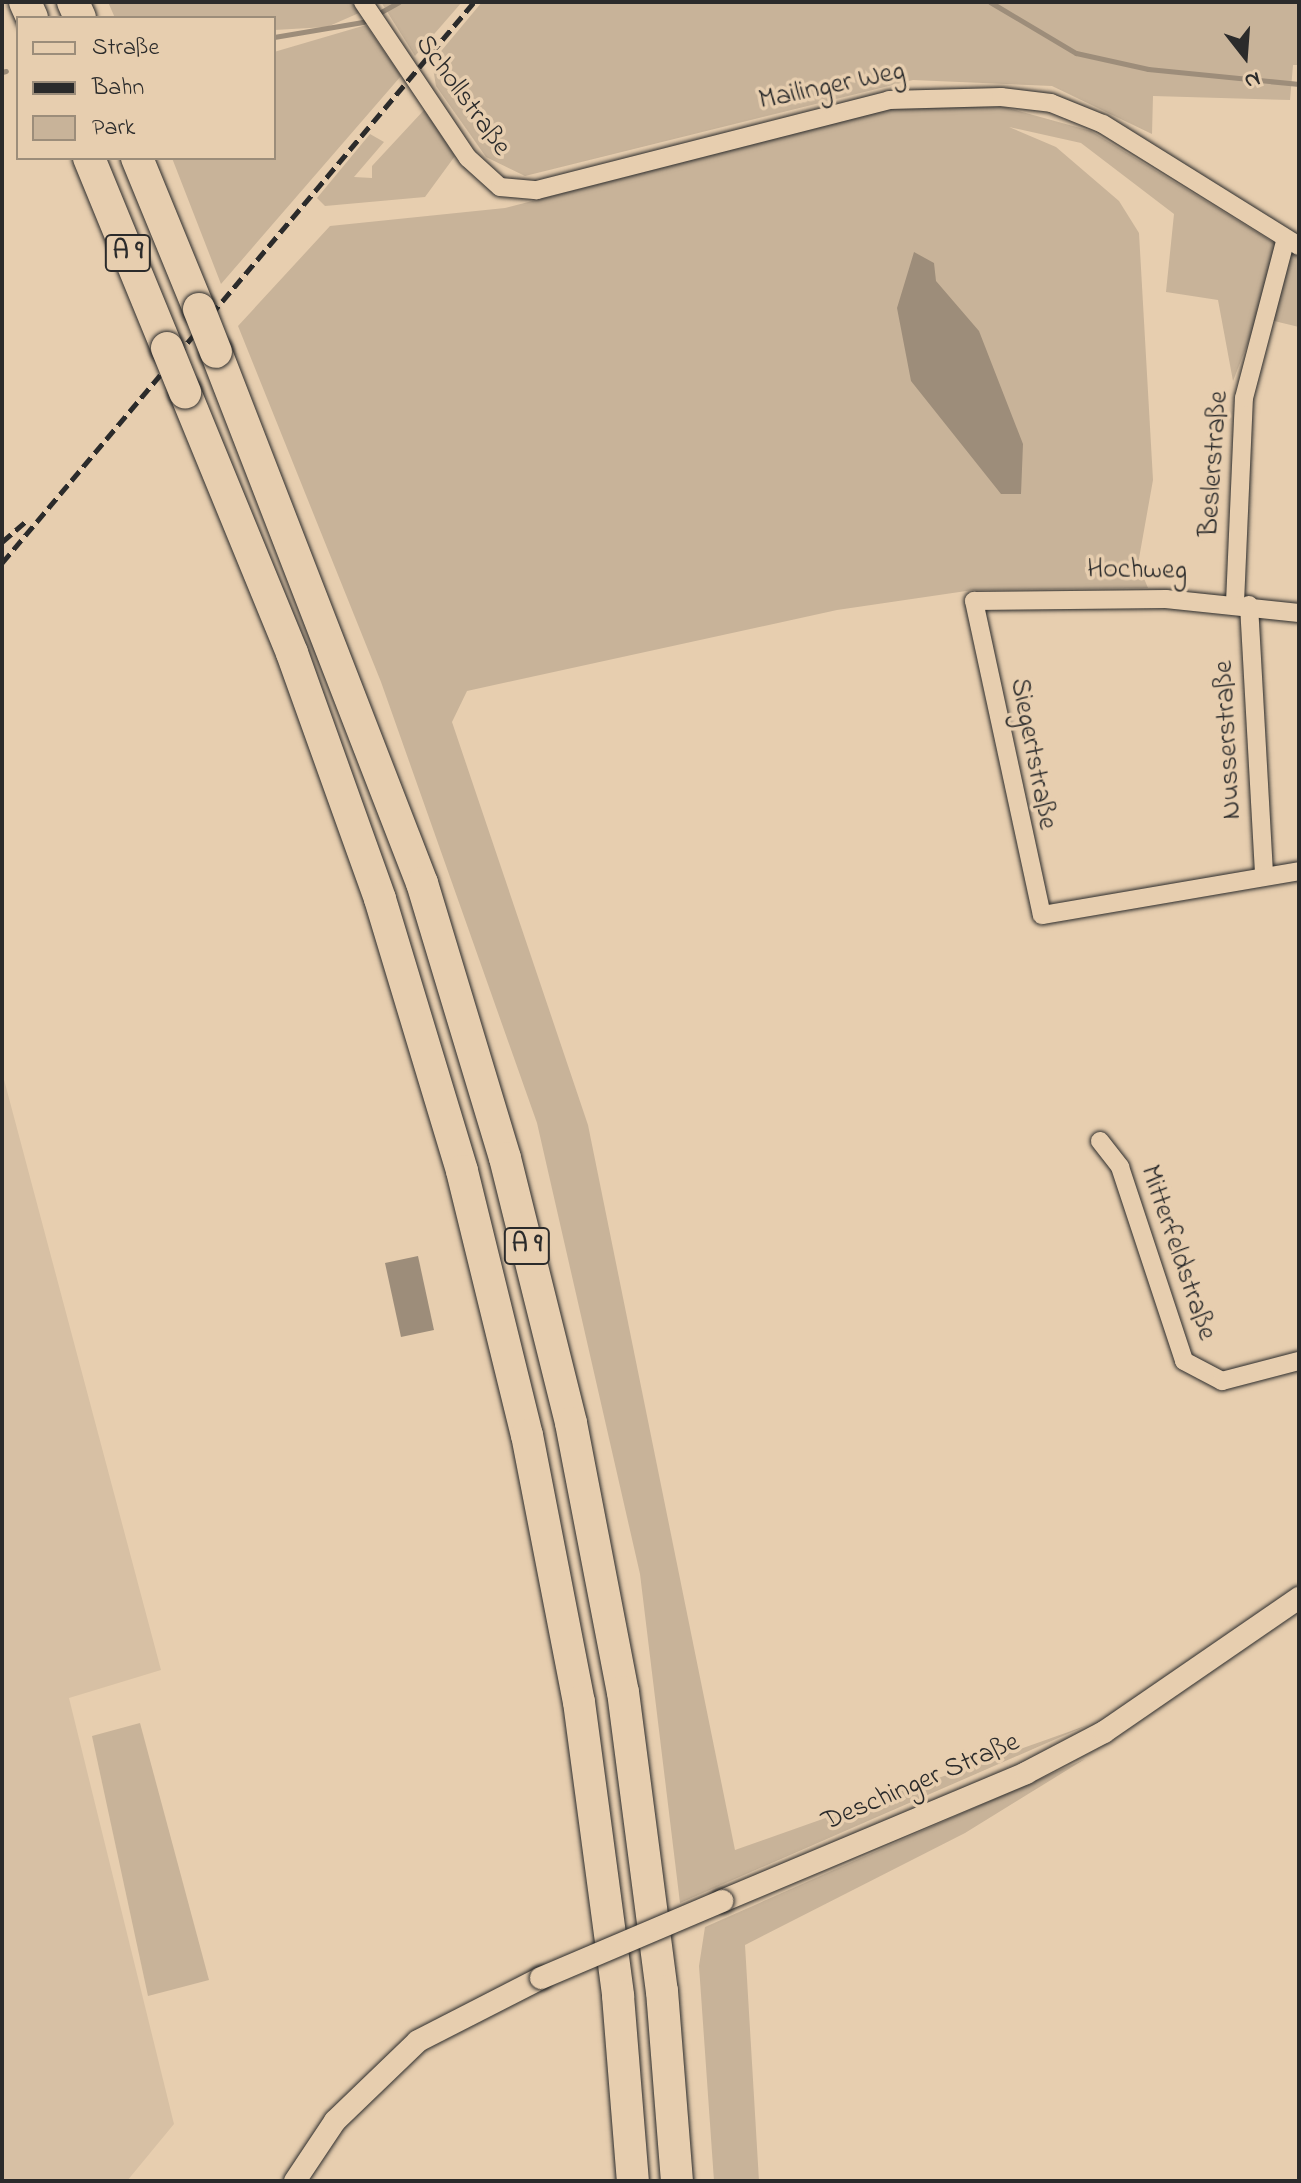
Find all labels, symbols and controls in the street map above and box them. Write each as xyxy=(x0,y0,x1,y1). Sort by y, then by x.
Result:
legend xyxy=(16,16,276,160)
north arrow xyxy=(1205,16,1285,96)
street label: Schollstraße xyxy=(407,29,517,163)
text: Straße xyxy=(92,31,159,66)
street label: Mailinger Weg xyxy=(756,55,908,119)
text: N xyxy=(1240,61,1264,96)
text: Bahn xyxy=(92,71,144,106)
text: Park xyxy=(92,111,135,146)
road number: A 9 xyxy=(104,231,152,275)
street label: Beslerstraße xyxy=(1193,390,1237,538)
street label: Hochweg xyxy=(1087,553,1187,589)
street label: Nusserstraße xyxy=(1208,660,1250,820)
street label: Siegertstraße xyxy=(1001,675,1063,833)
street label: Mitterfeldstraße xyxy=(1131,1161,1223,1345)
road number: A 9 xyxy=(503,1224,551,1268)
street label: Deschinger Straße xyxy=(817,1726,1025,1840)

